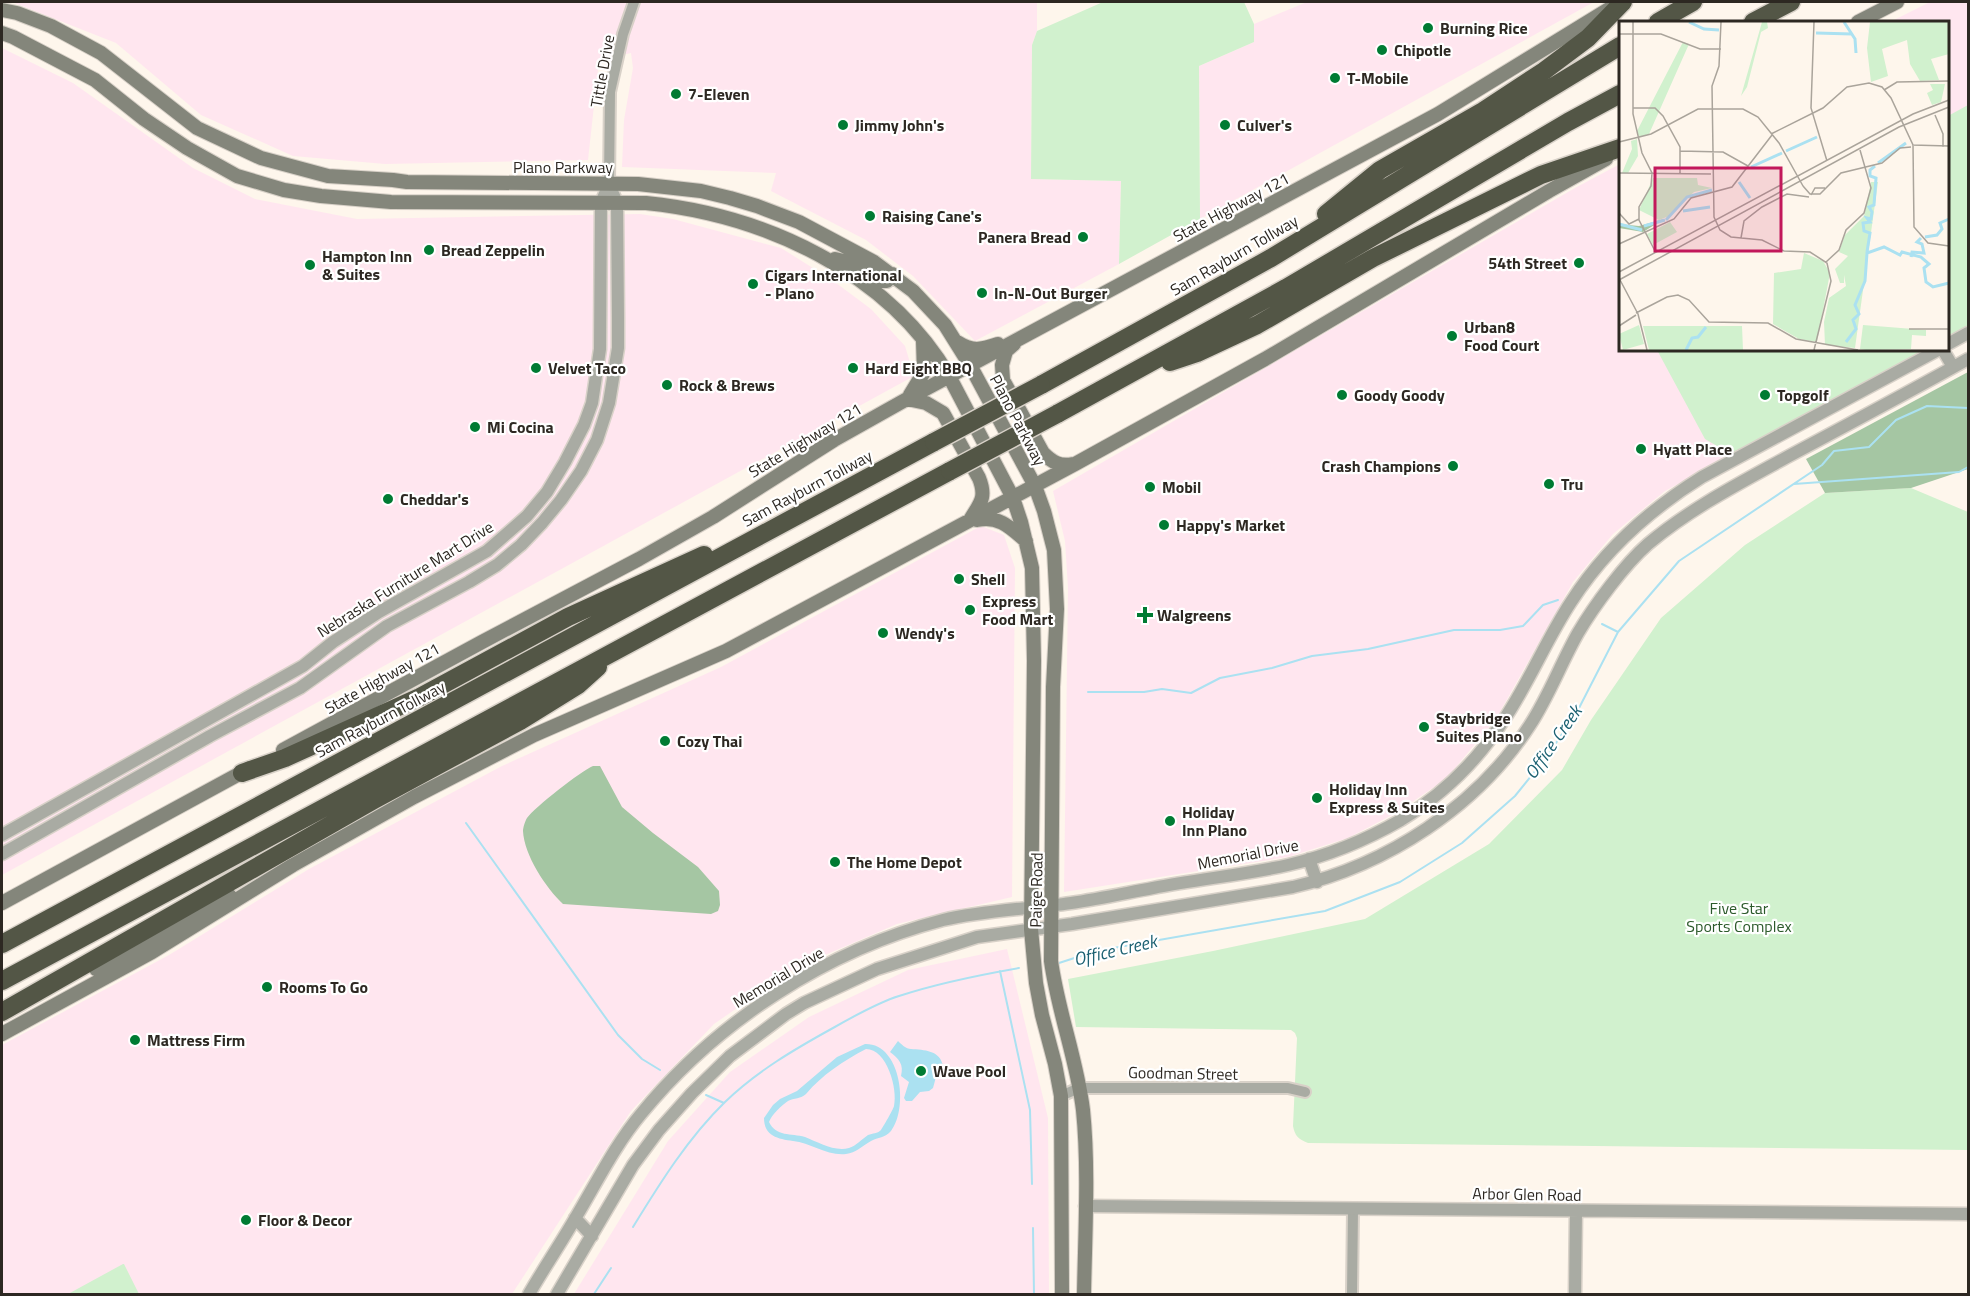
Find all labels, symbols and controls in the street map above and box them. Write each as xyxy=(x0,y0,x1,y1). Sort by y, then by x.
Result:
place label: Burning Rice xyxy=(1440,16,1528,40)
marker: Burning Rice xyxy=(1421,21,1435,35)
inset map xyxy=(1619,21,1949,351)
street label: Tittle Drive xyxy=(584,33,620,109)
place label: Chipotle xyxy=(1394,38,1451,62)
marker: Chipotle xyxy=(1375,43,1389,57)
place label: T-Mobile xyxy=(1347,66,1409,90)
marker: T-Mobile xyxy=(1328,71,1342,85)
place label: 7-Eleven xyxy=(688,82,750,106)
marker: 7-Eleven xyxy=(669,87,683,101)
place label: Jimmy John's xyxy=(855,113,944,137)
place label: Culver's xyxy=(1237,113,1292,137)
marker: Jimmy John's xyxy=(836,118,850,132)
marker: Culver's xyxy=(1218,118,1232,132)
street label: Plano Parkway xyxy=(513,155,613,179)
street label: State Highway 121 xyxy=(1169,166,1293,248)
place label: Raising Cane's xyxy=(882,204,982,228)
street label: Sam Rayburn Tollway xyxy=(1166,208,1303,301)
marker: Raising Cane's xyxy=(863,209,877,223)
place label: Panera Bread xyxy=(978,225,1071,249)
marker: Panera Bread xyxy=(1076,230,1090,244)
place label: Bread Zeppelin xyxy=(441,238,545,262)
marker: Bread Zeppelin xyxy=(422,243,436,257)
place label: Hampton Inn & Suites xyxy=(322,244,412,286)
place label: 54th Street xyxy=(1488,251,1567,275)
marker: 54th Street xyxy=(1572,256,1586,270)
marker: Hampton Inn & Suites xyxy=(303,258,317,272)
place label: Cigars International - Plano xyxy=(765,263,902,305)
marker: Cigars International - Plano xyxy=(746,277,760,291)
place label: In-N-Out Burger xyxy=(994,281,1107,305)
marker: In-N-Out Burger xyxy=(975,286,989,300)
place label: Urban8 Food Court xyxy=(1464,315,1539,357)
marker: Urban8 Food Court xyxy=(1445,329,1459,343)
place label: Velvet Taco xyxy=(548,356,626,380)
place label: Hard Eight BBQ xyxy=(865,356,972,380)
marker: Velvet Taco xyxy=(529,361,543,375)
marker: Hard Eight BBQ xyxy=(846,361,860,375)
street label: Plano Parkway xyxy=(984,370,1052,470)
place label: Rock & Brews xyxy=(679,373,775,397)
marker: Rock & Brews xyxy=(660,378,674,392)
place label: Goody Goody xyxy=(1354,383,1445,407)
place label: Topgolf xyxy=(1777,383,1829,407)
marker: Goody Goody xyxy=(1335,388,1349,402)
marker: Topgolf xyxy=(1758,388,1772,402)
street label: State Highway 121 xyxy=(744,397,866,483)
place label: Mi Cocina xyxy=(487,415,554,439)
marker: Mi Cocina xyxy=(468,420,482,434)
place label: Hyatt Place xyxy=(1653,437,1732,461)
marker: Hyatt Place xyxy=(1634,442,1648,456)
street label: Sam Rayburn Tollway xyxy=(738,443,877,532)
place label: Crash Champions xyxy=(1321,454,1441,478)
marker: Crash Champions xyxy=(1446,459,1460,473)
place label: Tru xyxy=(1561,472,1583,496)
place label: Mobil xyxy=(1162,475,1201,499)
marker: Tru xyxy=(1542,477,1556,491)
marker: Mobil xyxy=(1143,480,1157,494)
place label: Cheddar's xyxy=(400,487,469,511)
marker: Cheddar's xyxy=(381,492,395,506)
place label: Happy's Market xyxy=(1176,513,1285,537)
street label: Nebraska Furniture Mart Drive xyxy=(312,515,498,643)
marker: Happy's Market xyxy=(1157,518,1171,532)
place label: Shell xyxy=(971,567,1005,591)
marker: Shell xyxy=(952,572,966,586)
place label: Express Food Mart xyxy=(982,589,1053,631)
marker: Express Food Mart xyxy=(963,603,977,617)
place label: Walgreens xyxy=(1157,603,1231,627)
marker: Walgreens xyxy=(1138,608,1152,622)
place label: Wendy's xyxy=(895,621,955,645)
marker: Wendy's xyxy=(876,626,890,640)
street label: State Highway 121 xyxy=(320,636,444,720)
street label: Sam Rayburn Tollway xyxy=(311,674,450,763)
water label: Office Creek xyxy=(1518,698,1589,784)
place label: Staybridge Suites Plano xyxy=(1436,706,1522,748)
marker: Staybridge Suites Plano xyxy=(1417,720,1431,734)
place label: Cozy Thai xyxy=(677,729,742,753)
marker: Cozy Thai xyxy=(658,734,672,748)
place label: Holiday Inn Express & Suites xyxy=(1329,777,1445,819)
marker: Holiday Inn Express & Suites xyxy=(1310,791,1324,805)
place label: Holiday Inn Plano xyxy=(1182,800,1247,842)
marker: Holiday Inn Plano xyxy=(1163,814,1177,828)
street label: Memorial Drive xyxy=(1195,832,1301,876)
place label: The Home Depot xyxy=(847,850,962,874)
street label: Paige Road xyxy=(1023,852,1049,928)
marker: The Home Depot xyxy=(828,855,842,869)
park label: Five Star Sports Complex xyxy=(1686,896,1792,938)
water label: Office Creek xyxy=(1071,927,1161,973)
street label: Memorial Drive xyxy=(728,940,828,1014)
place label: Rooms To Go xyxy=(279,975,368,999)
marker: Rooms To Go xyxy=(260,980,274,994)
place label: Mattress Firm xyxy=(147,1028,245,1052)
marker: Mattress Firm xyxy=(128,1033,142,1047)
place label: Wave Pool xyxy=(933,1059,1006,1083)
street label: Goodman Street xyxy=(1128,1060,1239,1086)
marker: Wave Pool xyxy=(914,1064,928,1078)
street label: Arbor Glen Road xyxy=(1472,1181,1582,1207)
place label: Floor & Decor xyxy=(258,1208,352,1232)
marker: Floor & Decor xyxy=(239,1213,253,1227)

